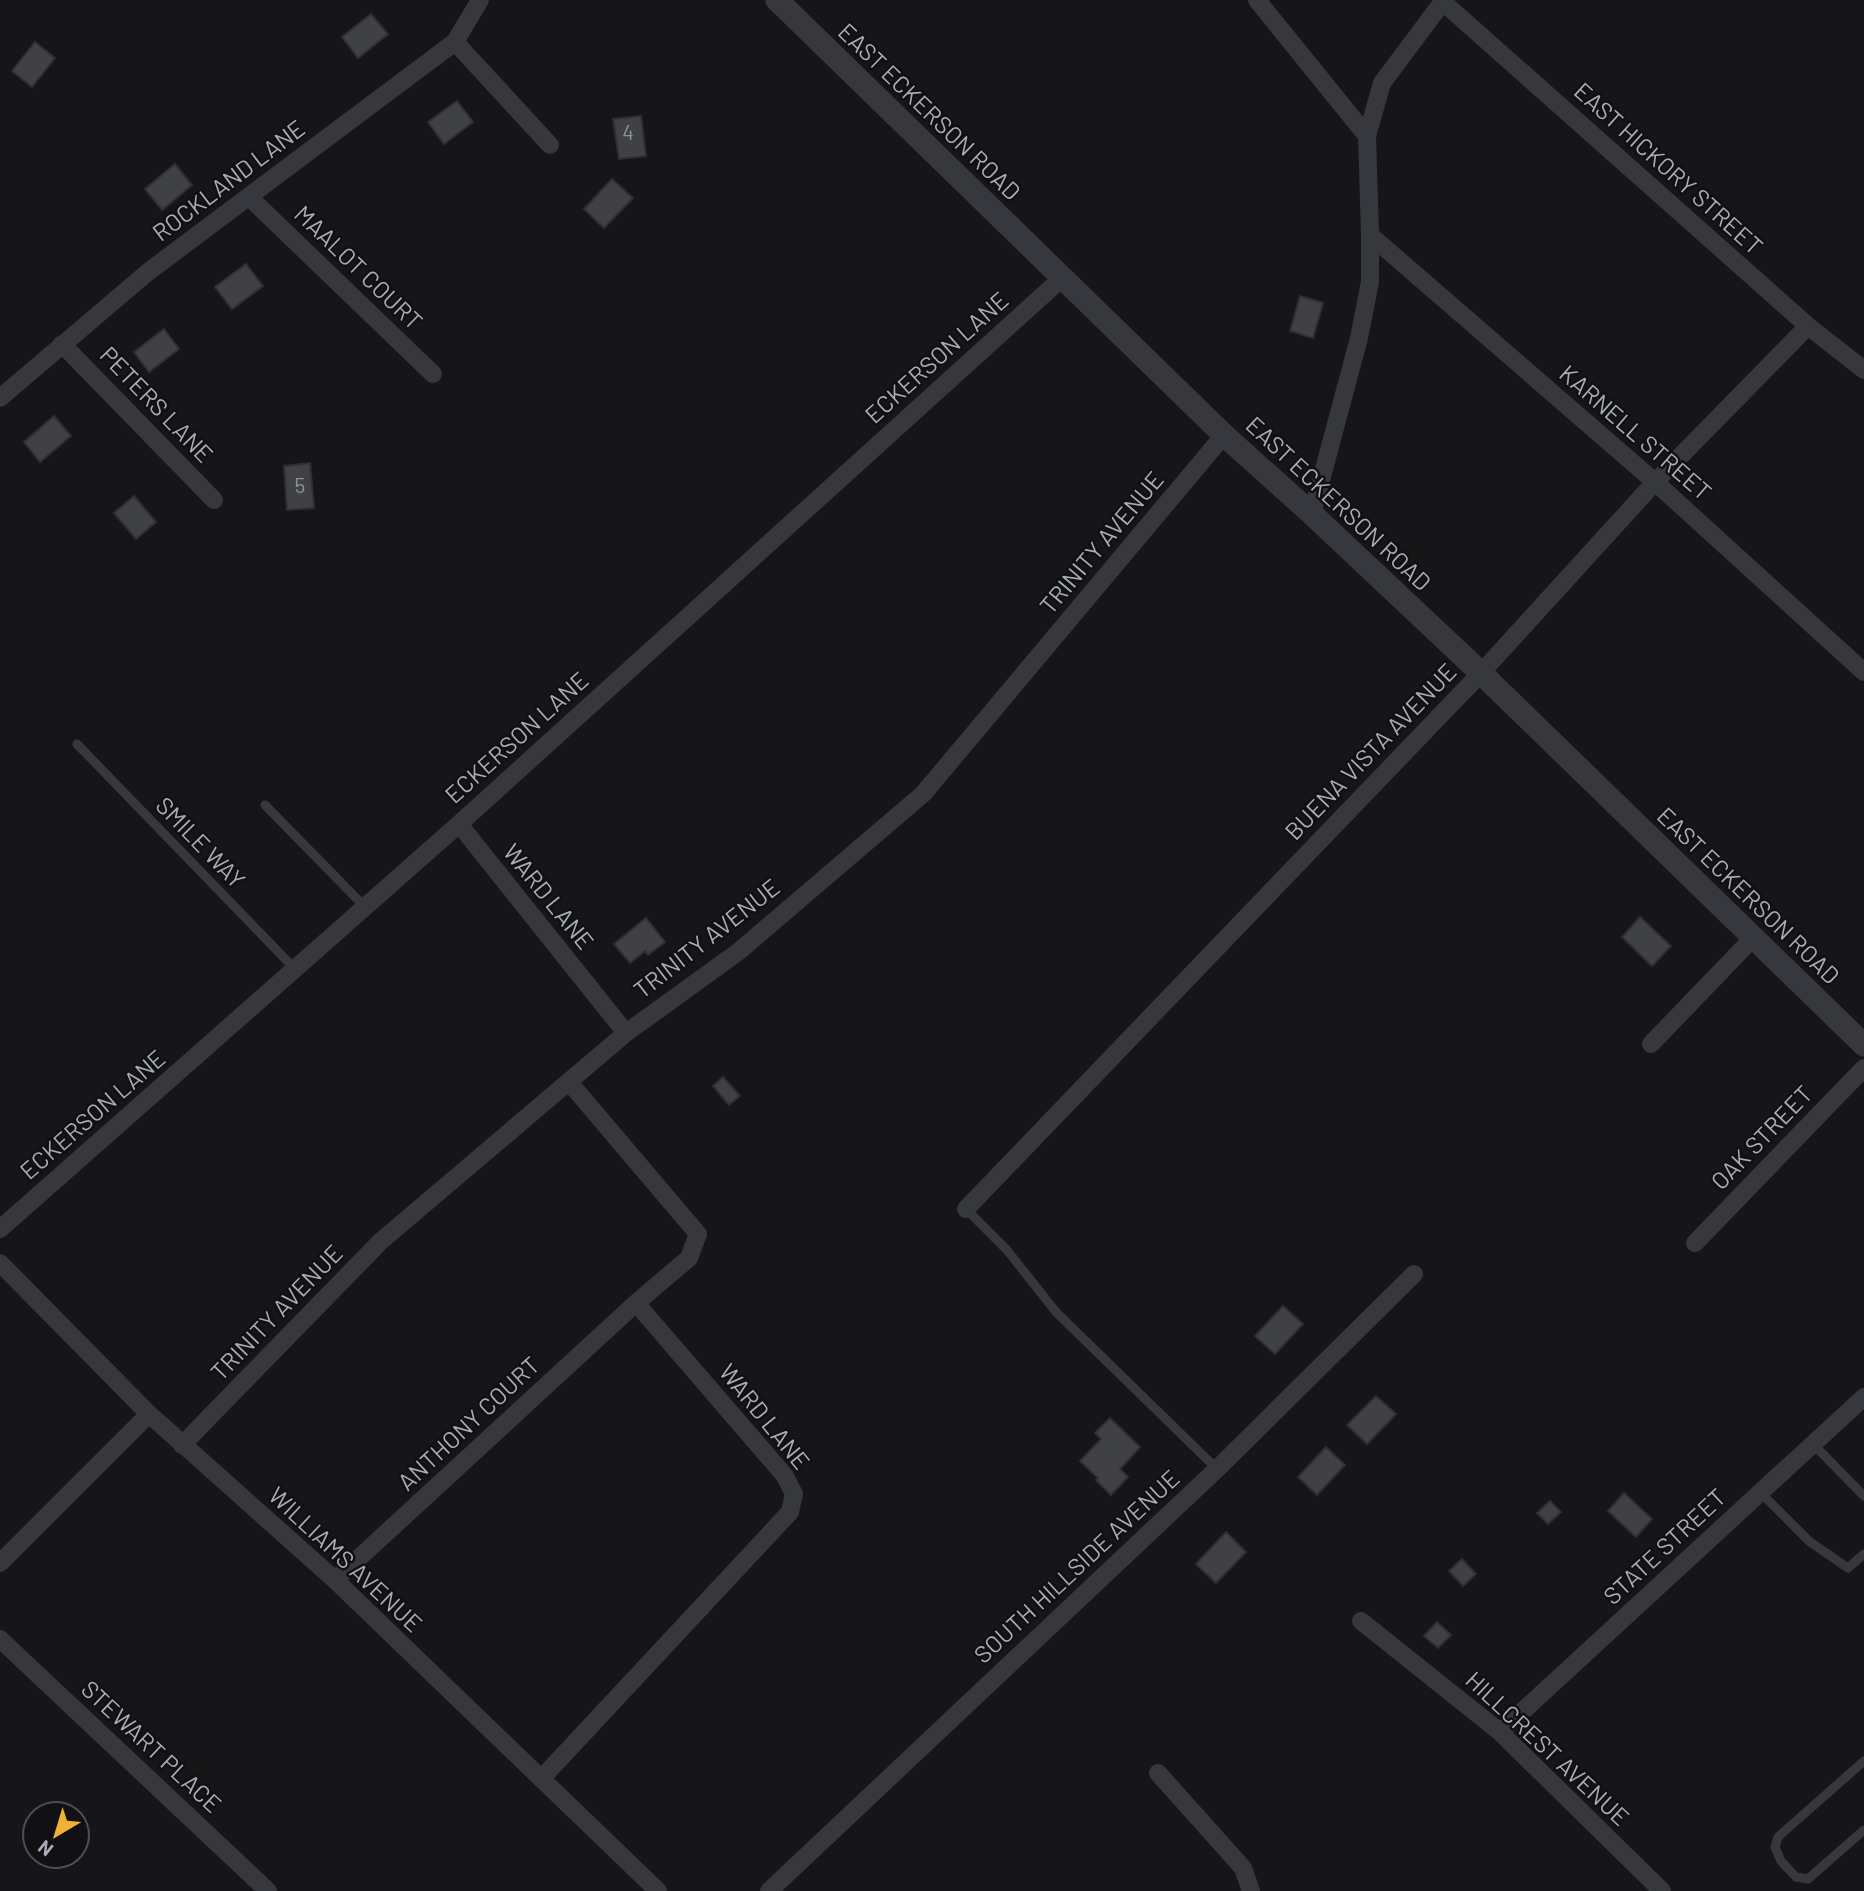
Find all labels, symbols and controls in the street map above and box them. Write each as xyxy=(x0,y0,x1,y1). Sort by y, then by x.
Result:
street label: EAST ECKERSON ROAD xyxy=(833,16,1027,205)
street label: EAST HICKORY STREET xyxy=(1569,76,1769,260)
street label: ROCKLAND LANE xyxy=(146,113,310,247)
house number: 4 xyxy=(622,119,634,144)
street label: MAALOT COURT xyxy=(289,199,429,335)
street label: ECKERSON LANE xyxy=(858,285,1014,429)
street label: PETERS LANE xyxy=(95,340,220,468)
street label: KARNELL STREET xyxy=(1554,358,1718,506)
street label: EAST ECKERSON ROAD xyxy=(1241,410,1437,596)
street label: TRINITY AVENUE xyxy=(1033,465,1169,619)
house number: 5 xyxy=(295,472,305,497)
street label: BUENA VISTA AVENUE xyxy=(1278,657,1462,845)
street label: ECKERSON LANE xyxy=(438,665,594,809)
street label: SMILE WAY xyxy=(150,790,252,894)
street label: EAST ECKERSON ROAD xyxy=(1652,800,1846,989)
street label: WARD LANE xyxy=(498,837,601,955)
street label: TRINITY AVENUE xyxy=(627,872,785,1004)
street label: ECKERSON LANE xyxy=(14,1043,170,1185)
street label: OAK STREET xyxy=(1704,1079,1818,1195)
street label: TRINITY AVENUE xyxy=(204,1238,348,1386)
street label: ANTHONY COURT xyxy=(391,1350,545,1496)
street label: WARD LANE xyxy=(714,1357,817,1475)
street label: SOUTH HILLSIDE AVENUE xyxy=(967,1463,1185,1669)
street label: WILLIAMS AVENUE xyxy=(263,1480,429,1637)
street label: STATE STREET xyxy=(1597,1482,1731,1610)
street label: HILLCREST AVENUE xyxy=(1460,1665,1636,1831)
street label: STEWART PLACE xyxy=(76,1674,228,1818)
north arrow xyxy=(21,1800,91,1870)
text: N xyxy=(33,1836,57,1862)

